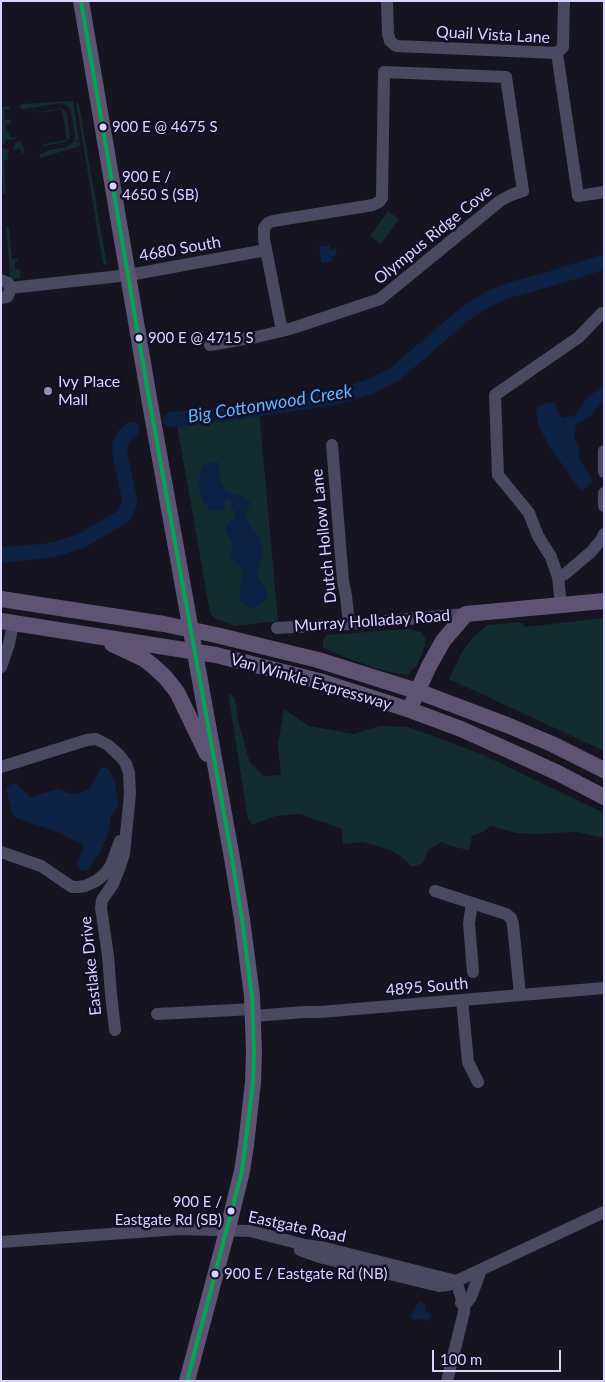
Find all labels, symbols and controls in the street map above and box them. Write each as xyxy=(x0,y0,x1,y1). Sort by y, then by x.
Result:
street label: Quail Vista Lane xyxy=(435,22,551,48)
place label: 900 E @ 4675 S xyxy=(112,118,218,136)
marker: 900 E @ 4675 S xyxy=(98,122,108,132)
place label: 900 E / 4650 S (SB) xyxy=(122,168,198,203)
marker: 900 E / 4650 S (SB) xyxy=(108,181,118,191)
street label: Olympus Ridge Cove xyxy=(370,182,496,288)
street label: 4680 South xyxy=(138,232,222,266)
place label: 900 E @ 4715 S xyxy=(148,329,254,347)
marker: 900 E @ 4715 S xyxy=(134,333,144,343)
place label: Ivy Place Mall xyxy=(58,372,120,410)
water label: Big Cottonwood Creek xyxy=(186,380,354,428)
marker: Ivy Place Mall xyxy=(42,385,54,397)
street label: Dutch Hollow Lane xyxy=(307,468,341,604)
street label: Murray Holladay Road xyxy=(293,606,451,636)
street label: Van Winkle Expressway xyxy=(228,650,394,714)
street label: Eastlake Drive xyxy=(76,915,106,1017)
street label: 4895 South xyxy=(385,974,469,1000)
place label: 900 E / Eastgate Rd (SB) xyxy=(115,1193,222,1228)
marker: 900 E / Eastgate Rd (SB) xyxy=(226,1206,236,1216)
street label: Eastgate Road xyxy=(246,1207,348,1247)
place label: 900 E / Eastgate Rd (NB) xyxy=(224,1265,388,1283)
marker: 900 E / Eastgate Rd (NB) xyxy=(210,1269,220,1279)
scale bar xyxy=(435,1340,564,1372)
text: 100 m xyxy=(440,1350,482,1368)

